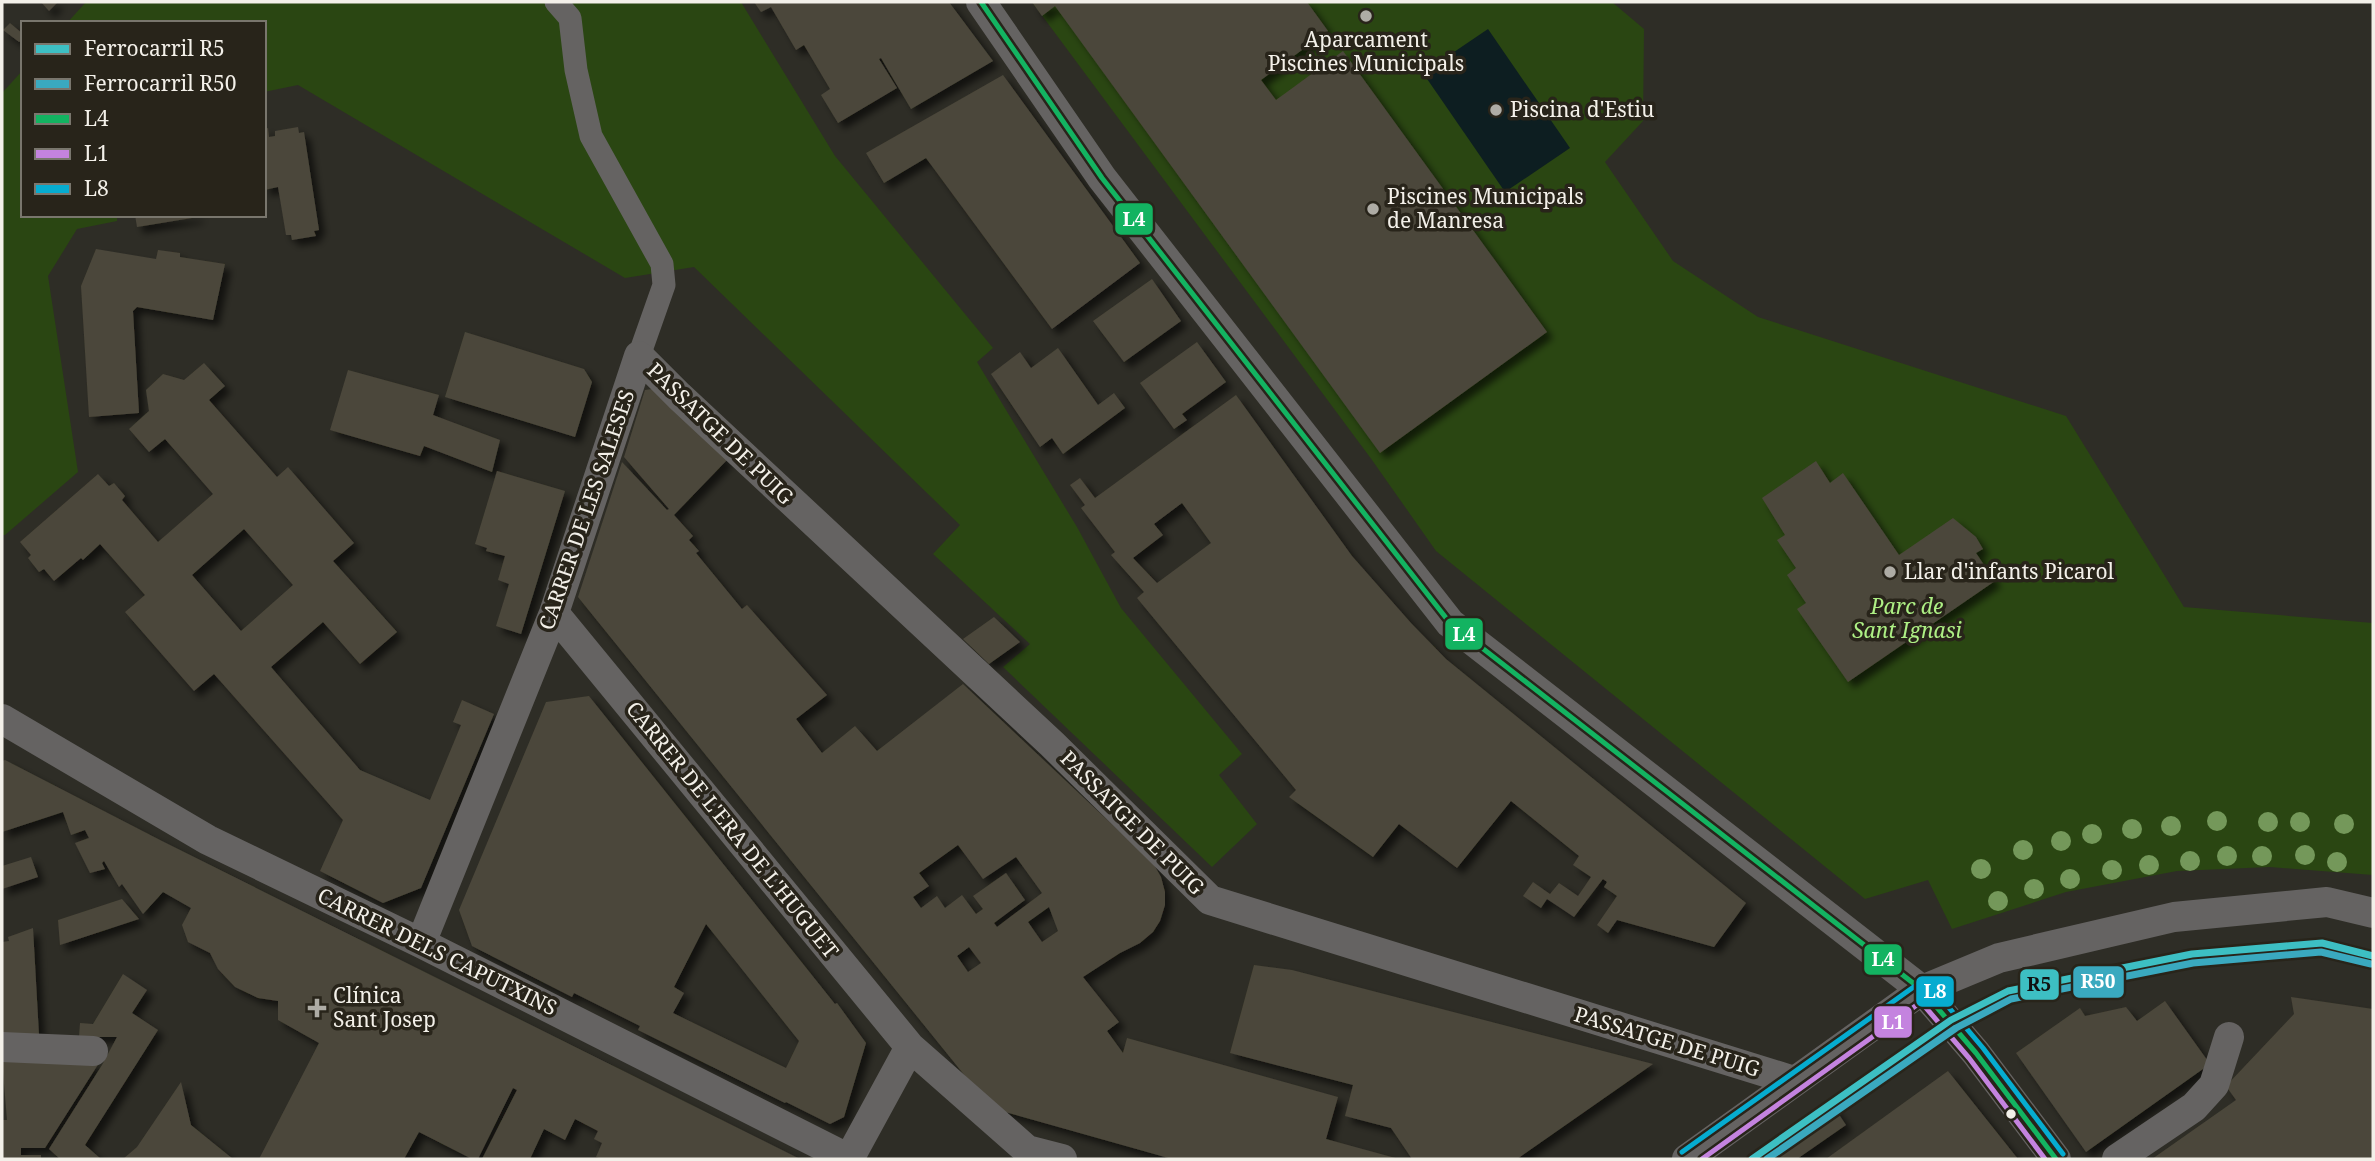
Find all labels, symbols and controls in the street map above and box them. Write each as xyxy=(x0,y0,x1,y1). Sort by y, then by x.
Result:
marker: Aparcament Piscines Municipals xyxy=(1358,8,1374,24)
legend xyxy=(21,21,266,217)
place label: Aparcament Piscines Municipals xyxy=(1268,25,1464,77)
text: Ferrocarril R5 xyxy=(84,34,225,62)
text: Ferrocarril R50 xyxy=(84,69,237,97)
place label: Piscina d'Estiu xyxy=(1510,95,1654,123)
marker: Piscina d'Estiu xyxy=(1488,102,1504,118)
text: L4 xyxy=(84,104,109,132)
text: L1 xyxy=(84,139,109,167)
text: L8 xyxy=(84,174,109,202)
place label: Piscines Municipals de Manresa xyxy=(1387,182,1584,234)
marker: Piscines Municipals de Manresa xyxy=(1365,201,1381,217)
line badge: L4 xyxy=(1114,202,1154,236)
text: L4 xyxy=(1122,206,1146,232)
street label: PASSATGE DE PUIG xyxy=(642,356,800,510)
street label: CARRER DE LES SALESES xyxy=(532,386,640,634)
place label: Llar d'infants Picarol xyxy=(1904,557,2115,585)
marker: Llar d'infants Picarol xyxy=(1882,564,1898,580)
park label: Parc de Sant Ignasi xyxy=(1852,592,1962,644)
line badge: L4 xyxy=(1444,617,1484,651)
text: L4 xyxy=(1452,621,1476,647)
street label: CARRER DE L'ERA DE L'HUGUET xyxy=(620,695,845,964)
street label: PASSATGE DE PUIG xyxy=(1055,744,1211,900)
street label: CARRER DELS CAPUTXINS xyxy=(313,881,562,1021)
line badge: L4 xyxy=(1863,943,1903,976)
text: L4 xyxy=(1871,946,1895,972)
line badge: R50 xyxy=(2072,965,2125,999)
line badge: R5 xyxy=(2019,968,2060,1001)
text: R50 xyxy=(2081,968,2116,994)
text: R5 xyxy=(2027,971,2051,997)
line badge: L8 xyxy=(1915,975,1955,1008)
text: L8 xyxy=(1923,978,1947,1004)
place label: Clínica Sant Josep xyxy=(333,981,436,1033)
marker: Clínica Sant Josep xyxy=(307,998,327,1018)
street label: PASSATGE DE PUIG xyxy=(1571,999,1764,1083)
line badge: L1 xyxy=(1873,1005,1913,1039)
text: L1 xyxy=(1881,1009,1905,1035)
unlabelled marker xyxy=(2004,1107,2018,1121)

